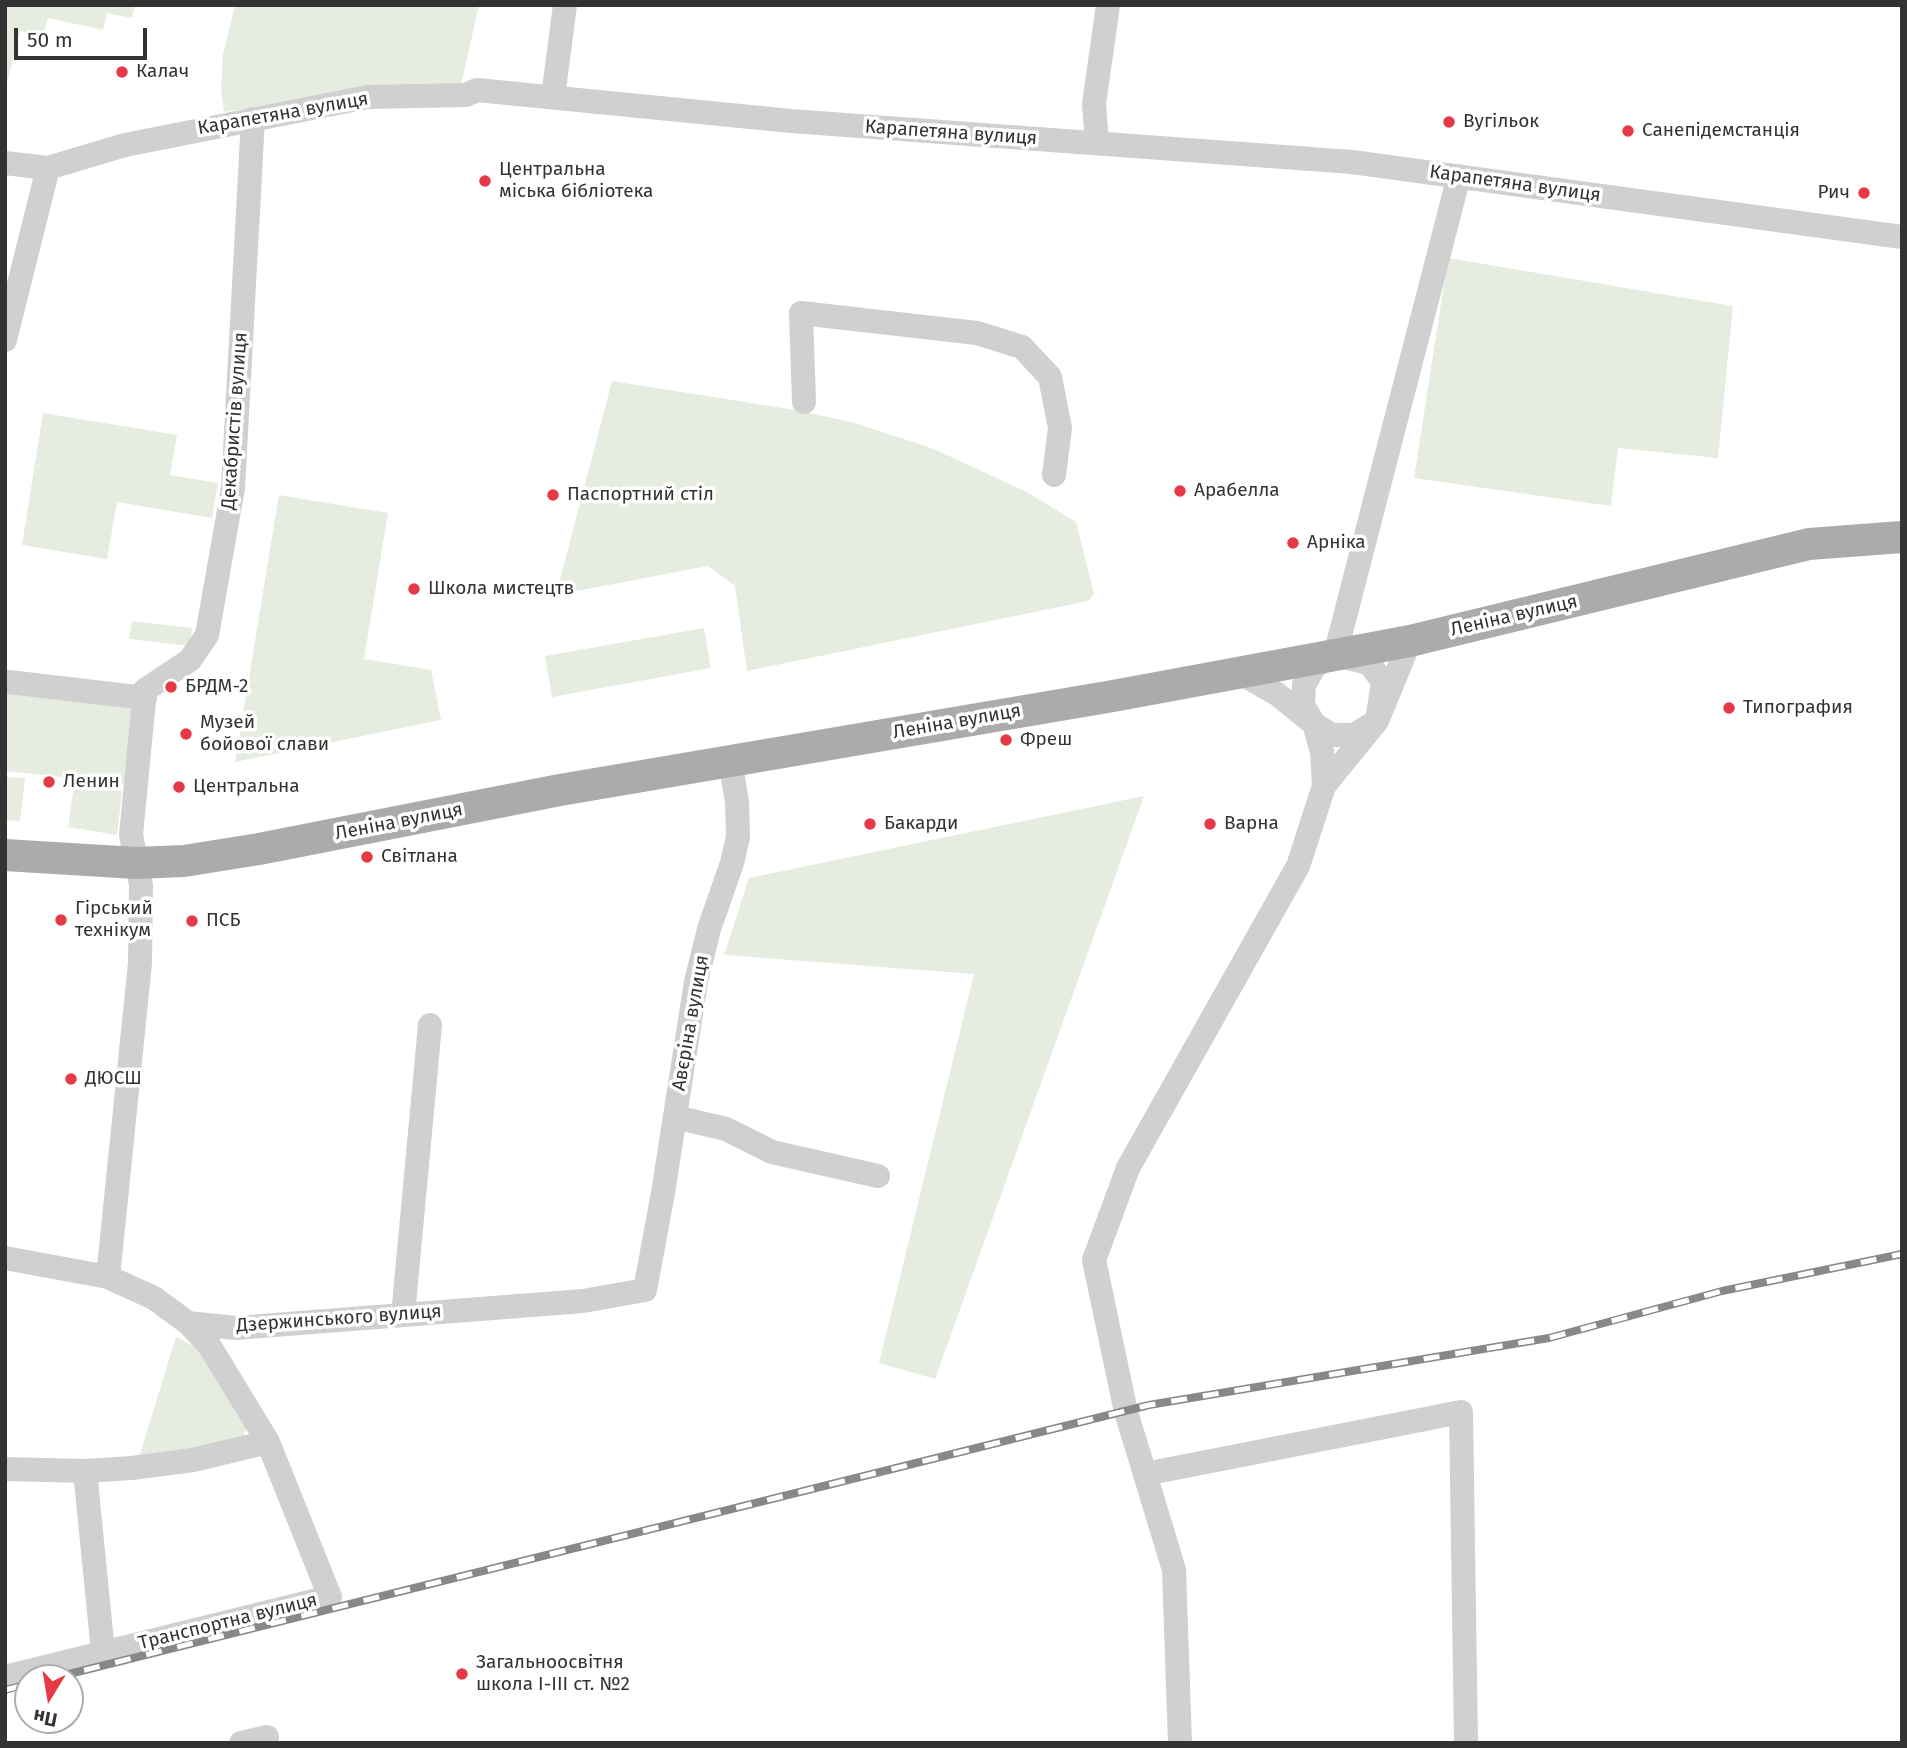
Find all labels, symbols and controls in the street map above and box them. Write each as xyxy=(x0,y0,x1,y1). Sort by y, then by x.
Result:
scale bar xyxy=(18,14,150,58)
text: 50 m xyxy=(27,27,73,53)
place label: Калач xyxy=(136,61,189,83)
marker: Калач xyxy=(114,64,130,80)
street label: Карапетяна вулиця xyxy=(196,88,370,140)
place label: Вугільок xyxy=(1463,111,1539,133)
marker: Вугільок xyxy=(1441,114,1457,130)
street label: Карапетяна вулиця xyxy=(864,116,1038,150)
place label: Санепідемстанція xyxy=(1642,120,1800,142)
marker: Санепідемстанція xyxy=(1620,123,1636,139)
place label: Центральна міська бібліотека xyxy=(499,159,653,203)
street label: Карапетяна вулиця xyxy=(1428,161,1602,207)
marker: Центральна міська бібліотека xyxy=(477,173,493,189)
place label: Рич xyxy=(1817,182,1850,204)
marker: Рич xyxy=(1856,185,1872,201)
street label: Декабристів вулиця xyxy=(217,332,253,510)
place label: Арабелла xyxy=(1194,480,1280,502)
marker: Арабелла xyxy=(1172,483,1188,499)
place label: Паспортний стіл xyxy=(567,484,714,506)
marker: Паспортний стіл xyxy=(545,487,561,503)
place label: Арніка xyxy=(1307,532,1366,554)
marker: Арніка xyxy=(1285,535,1301,551)
place label: Школа мистецтв xyxy=(428,578,574,600)
marker: Школа мистецтв xyxy=(406,581,422,597)
street label: Леніна вулиця xyxy=(1448,590,1580,642)
place label: БРДМ-2 xyxy=(185,676,248,698)
marker: БРДМ-2 xyxy=(163,679,179,695)
place label: Типография xyxy=(1743,697,1853,719)
street label: Леніна вулиця xyxy=(891,700,1023,744)
marker: Типография xyxy=(1721,700,1737,716)
place label: Музей бойової слави xyxy=(200,712,329,756)
marker: Музей бойової слави xyxy=(178,726,194,742)
place label: Фреш xyxy=(1020,729,1072,751)
marker: Фреш xyxy=(998,732,1014,748)
place label: Ленин xyxy=(63,771,120,793)
marker: Ленин xyxy=(41,774,57,790)
place label: Центральна xyxy=(193,776,300,798)
marker: Центральна xyxy=(171,779,187,795)
street label: Леніна вулиця xyxy=(333,798,465,846)
place label: Бакарди xyxy=(884,813,958,835)
place label: Варна xyxy=(1224,813,1279,835)
marker: Бакарди xyxy=(862,816,878,832)
marker: Варна xyxy=(1202,816,1218,832)
place label: Світлана xyxy=(381,846,458,868)
marker: Світлана xyxy=(359,849,375,865)
place label: Гірський технікум xyxy=(75,898,153,942)
place label: ПСБ xyxy=(206,910,240,932)
marker: Гірський технікум xyxy=(53,912,69,928)
marker: ПСБ xyxy=(184,913,200,929)
street label: Авєріна вулиця xyxy=(668,953,714,1093)
place label: ДЮСШ xyxy=(85,1068,142,1090)
marker: ДЮСШ xyxy=(63,1071,79,1087)
street label: Дзержинського вулиця xyxy=(236,1300,442,1338)
street label: Транспортна вулиця xyxy=(136,1589,320,1655)
place label: Загальноосвітня школа І-ІІІ ст. №2 xyxy=(476,1652,630,1696)
north arrow xyxy=(14,1664,84,1734)
marker: Загальноосвітня школа І-ІІІ ст. №2 xyxy=(454,1666,470,1682)
text: Пн xyxy=(31,1705,59,1732)

